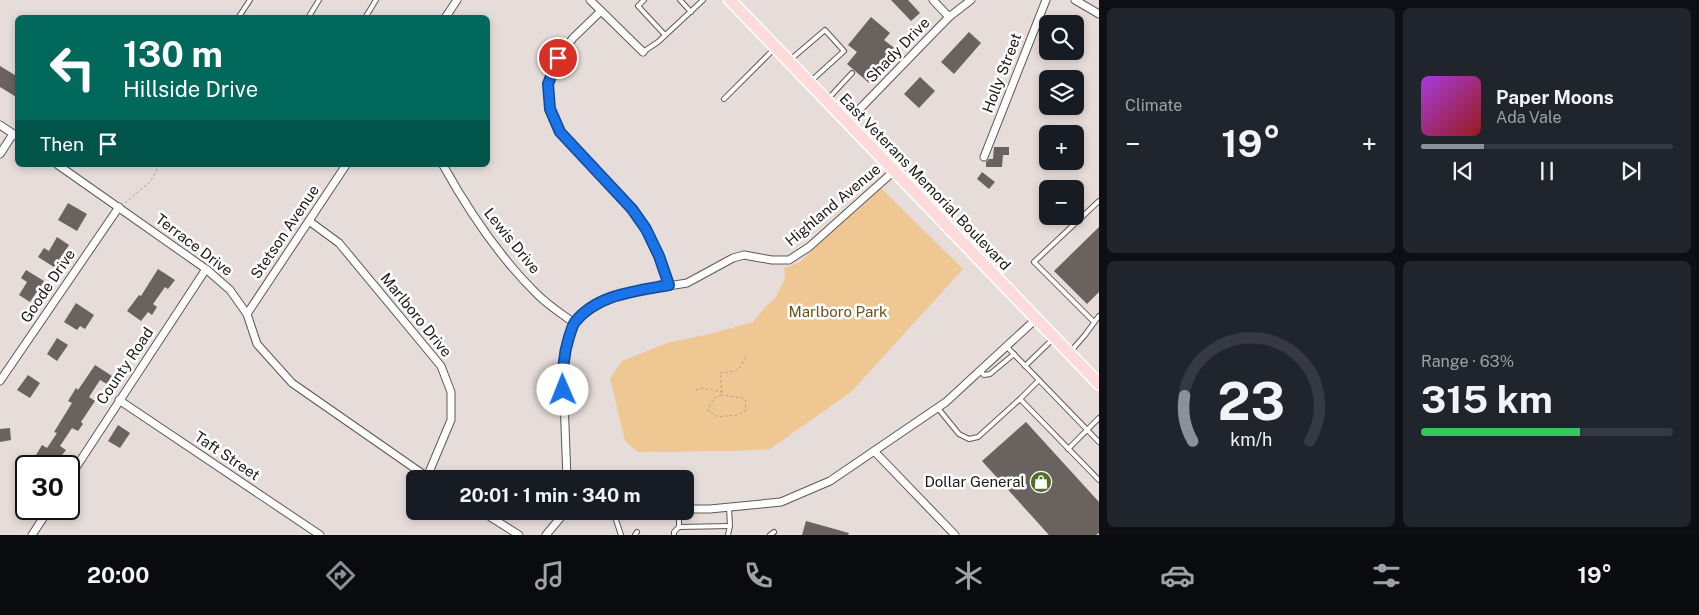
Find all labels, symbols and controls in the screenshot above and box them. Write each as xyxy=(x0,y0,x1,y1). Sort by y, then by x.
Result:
street label: Shady Drive xyxy=(863,14,933,86)
map controls xyxy=(1039,15,1084,225)
button: search xyxy=(1039,15,1084,60)
street label: Holly Street xyxy=(979,30,1025,115)
text: 130 m xyxy=(123,34,223,75)
icon: left xyxy=(40,35,105,100)
pin xyxy=(537,37,579,79)
icon: arrive xyxy=(544,44,572,72)
button: layers xyxy=(1039,70,1084,115)
text: Hillside Drive xyxy=(123,76,258,102)
text: Paper Moons xyxy=(1496,86,1614,108)
street label: East Veterans Memorial Boulevard xyxy=(836,90,1014,273)
text: Climate xyxy=(1125,96,1182,115)
text: Ada Vale xyxy=(1496,108,1561,127)
text: 19° xyxy=(1221,121,1281,166)
button: + xyxy=(1039,125,1084,170)
text: − xyxy=(1125,127,1141,160)
text: + xyxy=(1361,127,1377,160)
icon: arrive xyxy=(94,130,122,158)
text: Then xyxy=(40,133,84,155)
icon: previous xyxy=(1449,157,1477,185)
icon: pause xyxy=(1533,157,1561,185)
icon: next xyxy=(1617,157,1645,185)
street label: Highland Avenue xyxy=(782,160,884,249)
button: − xyxy=(1039,180,1084,225)
street label: Stetson Avenue xyxy=(247,182,322,282)
street label: Lewis Drive xyxy=(481,205,544,277)
street label: Terrace Drive xyxy=(152,210,236,279)
street label: Goode Drive xyxy=(17,246,78,326)
street label: Marlboro Drive xyxy=(377,269,455,360)
park label: Marlboro Park xyxy=(788,303,888,320)
street label: County Road xyxy=(93,324,156,407)
text: Range · 63% xyxy=(1421,352,1514,371)
position arrow xyxy=(536,363,588,415)
text: 23 xyxy=(1217,371,1285,432)
text: 315 km xyxy=(1421,377,1553,422)
street label: Taft Street xyxy=(192,428,263,484)
text: km/h xyxy=(1230,429,1272,450)
speed limit sign: 30 xyxy=(15,455,80,520)
shop icon: Dollar General xyxy=(1029,470,1053,494)
place label: Dollar General xyxy=(924,473,1025,490)
text: 20:01 · 1 min · 340 m xyxy=(459,484,641,506)
icon: directions xyxy=(323,558,358,593)
icon: music xyxy=(532,558,567,593)
icon: phone xyxy=(741,558,776,593)
icon: climate xyxy=(951,558,986,593)
icon: car xyxy=(1160,558,1195,593)
icon: filters xyxy=(1369,558,1404,593)
text: 20:00 xyxy=(87,562,149,588)
text: 19° xyxy=(1578,562,1612,588)

